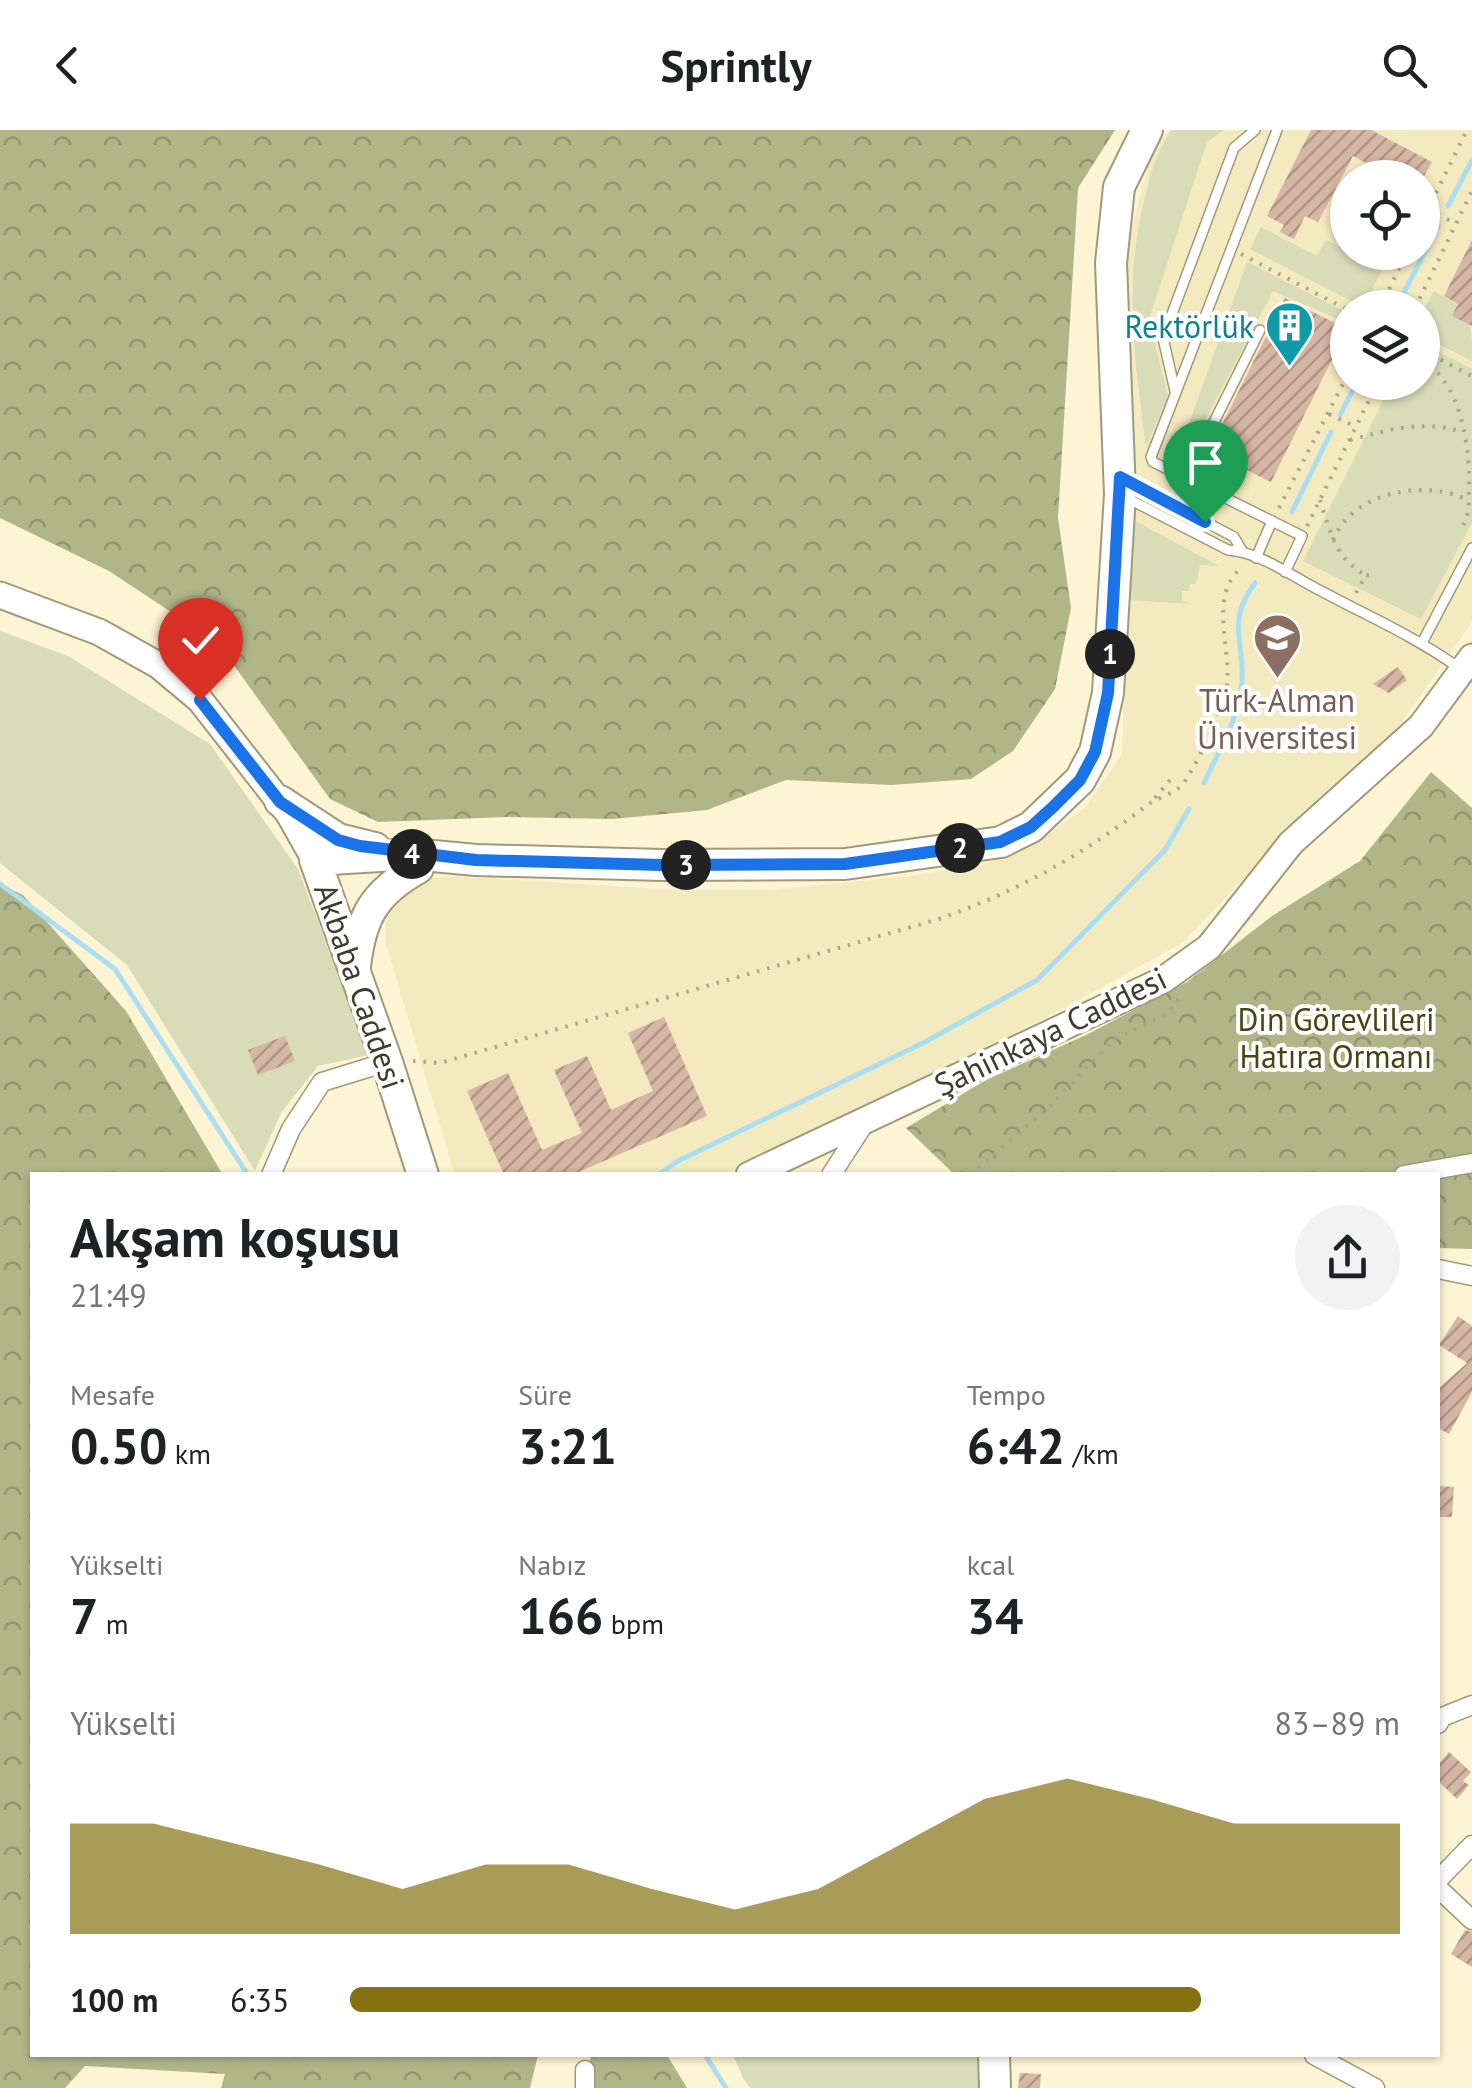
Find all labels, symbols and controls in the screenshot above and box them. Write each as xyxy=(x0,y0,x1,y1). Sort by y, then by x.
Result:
text: Sprintly xyxy=(660,36,812,94)
icon: back xyxy=(40,38,95,93)
icon: search xyxy=(1377,38,1432,93)
map controls xyxy=(1330,160,1440,400)
button: locate xyxy=(1330,160,1440,270)
button: layers xyxy=(1330,290,1440,400)
building icon: Rektörlük xyxy=(1263,300,1315,368)
place label: Rektörlük xyxy=(1124,305,1255,347)
pin xyxy=(1163,420,1248,523)
icon: arrive xyxy=(1178,435,1233,490)
pin xyxy=(158,598,243,701)
school or university icon: Türk-Alman Üniversitesi xyxy=(1251,612,1303,680)
icon: check xyxy=(173,613,228,668)
pin: 1 xyxy=(1085,629,1135,679)
text: 1 xyxy=(1102,635,1118,672)
place label: Türk-Alman Üniversitesi xyxy=(1197,679,1357,758)
pin: 2 xyxy=(935,823,985,873)
pin: 4 xyxy=(387,829,437,879)
text: 2 xyxy=(952,829,968,866)
text: 4 xyxy=(404,835,420,872)
pin: 3 xyxy=(661,840,711,890)
text: 3 xyxy=(678,846,694,883)
street label: Akbaba Caddesi xyxy=(305,877,415,1095)
street label: Şahinkaya Caddesi xyxy=(927,957,1173,1105)
park label: Din Görevlileri Hatıra Ormanı xyxy=(1237,998,1435,1077)
text: Akşam koşusu xyxy=(70,1201,400,1272)
button: share xyxy=(1295,1205,1400,1310)
text: 21:49 xyxy=(70,1274,147,1316)
text: Mesafe xyxy=(70,1376,155,1413)
text: Süre xyxy=(518,1376,572,1413)
text: Tempo xyxy=(967,1376,1046,1413)
text: 0.50 xyxy=(70,1413,167,1478)
text: 3:21 xyxy=(518,1413,617,1478)
text: 6:42 xyxy=(967,1413,1065,1478)
text: km xyxy=(167,1435,211,1472)
text: /km xyxy=(1065,1435,1119,1472)
text: Yükselti xyxy=(70,1546,164,1583)
text: Nabız xyxy=(518,1546,586,1583)
text: kcal xyxy=(967,1546,1014,1583)
text: 7 xyxy=(70,1583,98,1648)
text: 166 xyxy=(518,1583,603,1648)
text: 34 xyxy=(967,1583,1023,1648)
text: m xyxy=(98,1605,129,1642)
text: bpm xyxy=(603,1605,664,1642)
text: Yükselti xyxy=(70,1702,177,1744)
text: 83–89 m xyxy=(1275,1702,1400,1744)
text: 100 m xyxy=(70,1979,158,2021)
text: 6:35 xyxy=(230,1979,289,2021)

